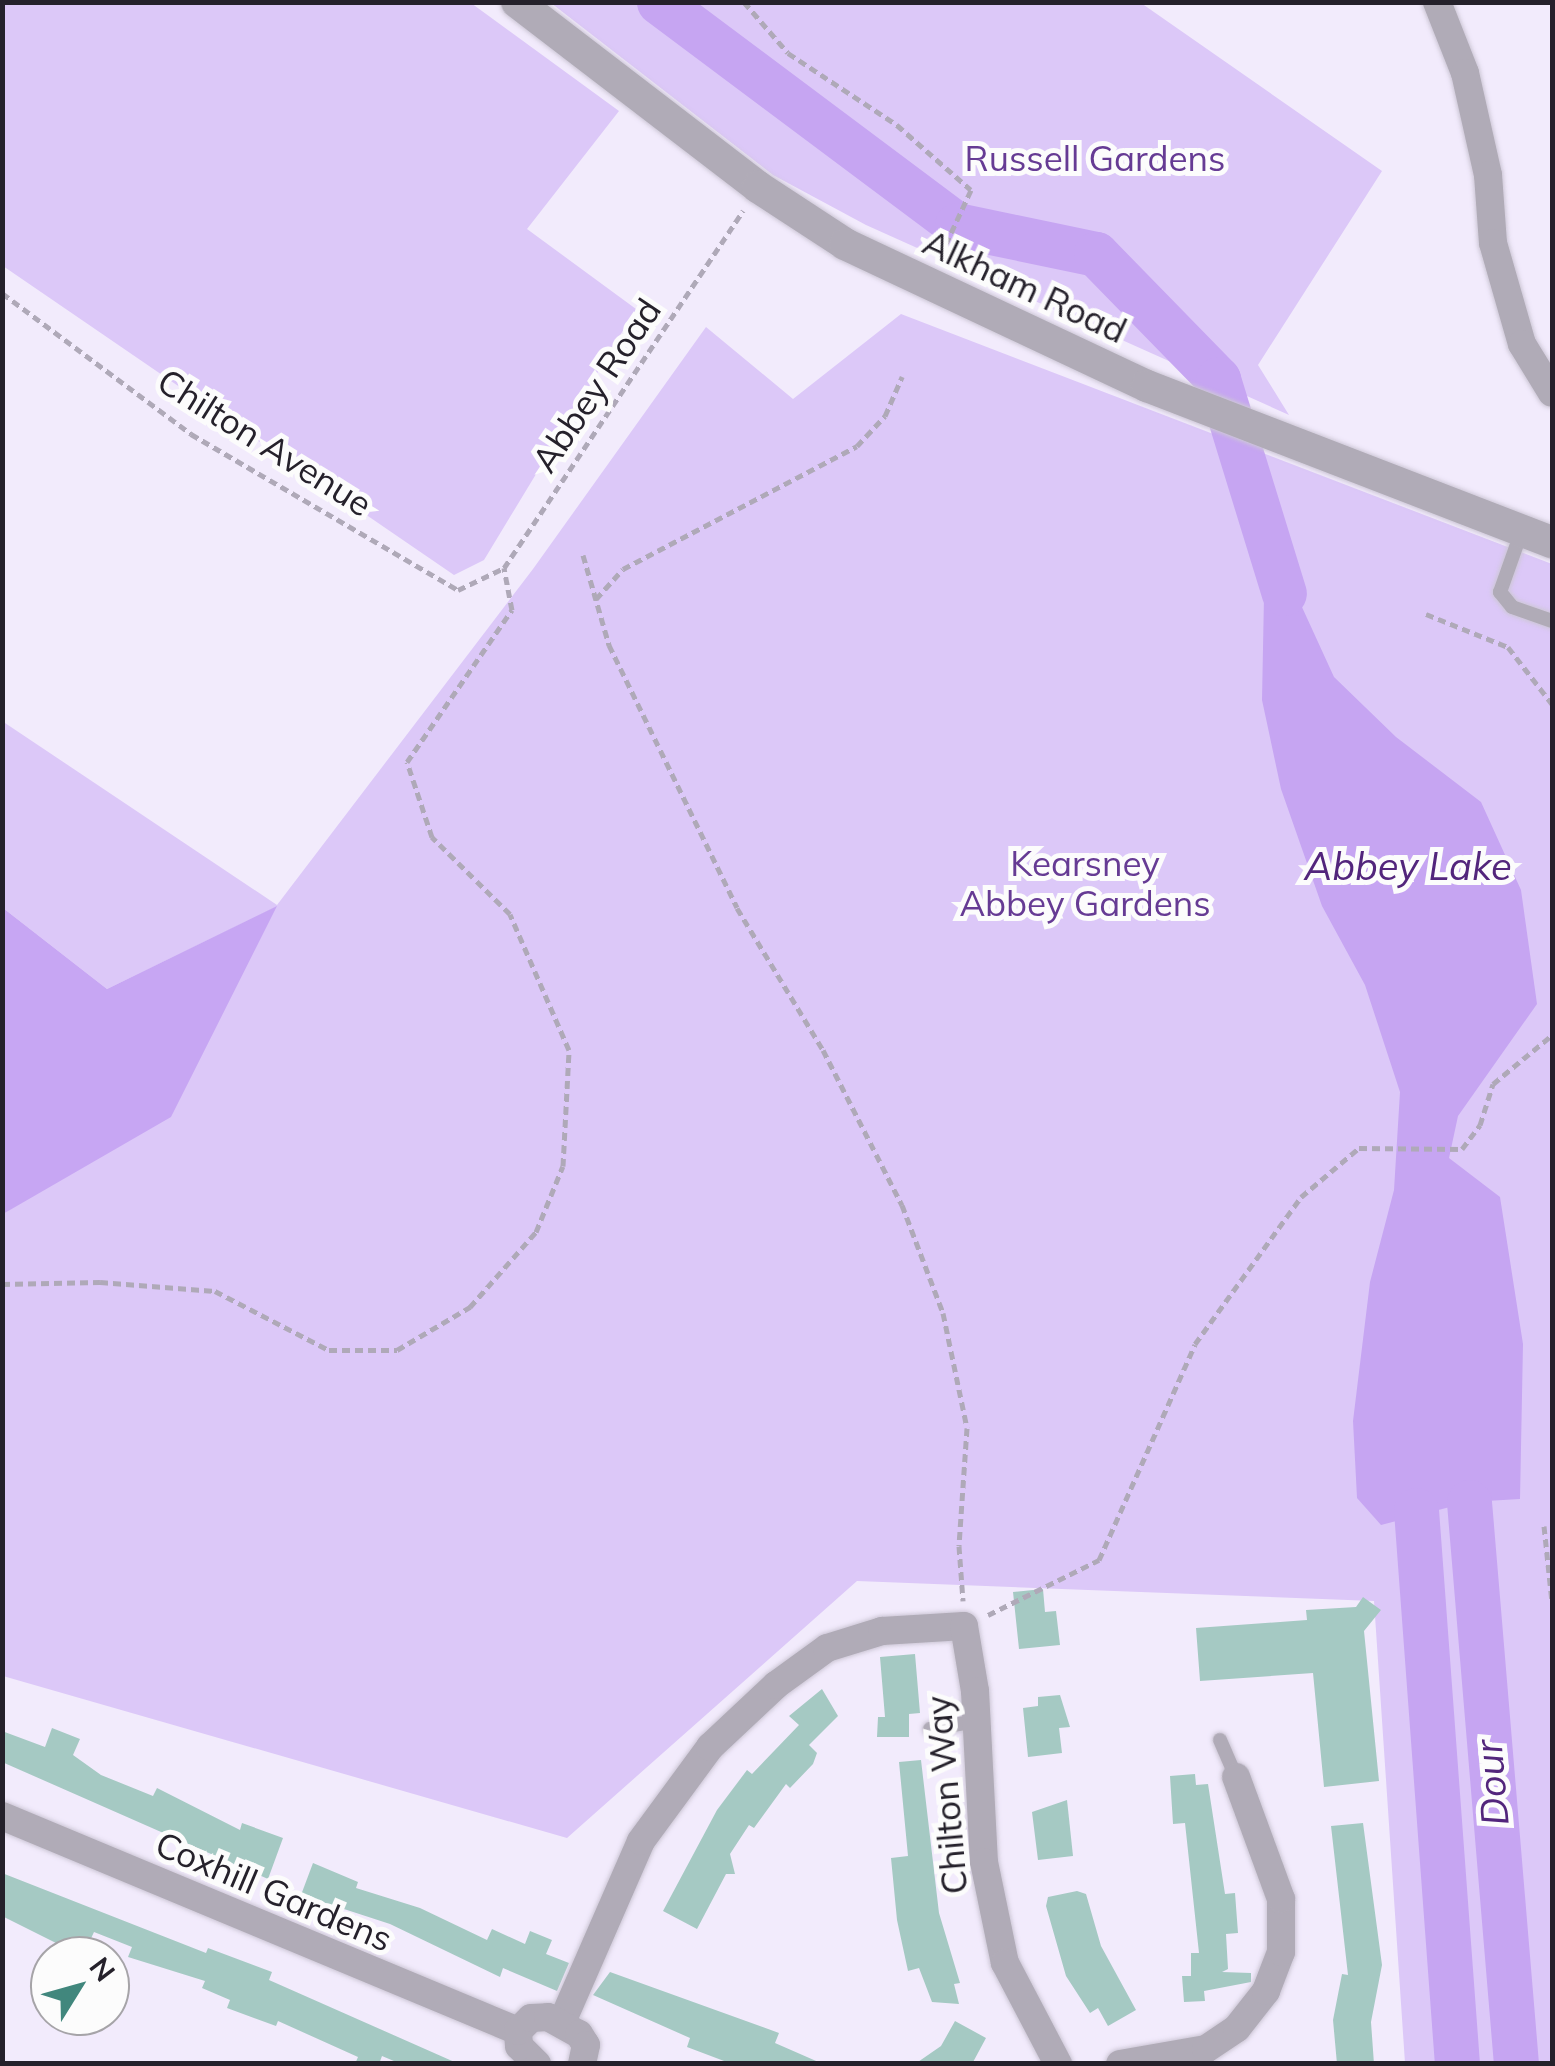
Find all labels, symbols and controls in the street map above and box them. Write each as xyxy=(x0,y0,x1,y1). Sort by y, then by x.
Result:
park label: Russell Gardens xyxy=(965,137,1225,179)
street label: Alkham Road xyxy=(917,221,1133,351)
street label: Abbey Road xyxy=(523,290,669,480)
street label: Chilton Avenue xyxy=(150,359,380,525)
park label: Kearsney Abbey Gardens xyxy=(959,842,1211,924)
water label: Abbey Lake xyxy=(1304,844,1512,890)
street label: Chilton Way xyxy=(916,1694,976,1896)
water label: Dour xyxy=(1466,1738,1518,1828)
street label: Coxhill Gardens xyxy=(150,1822,398,1960)
north arrow xyxy=(30,1936,130,2036)
text: N xyxy=(82,1950,123,1988)

